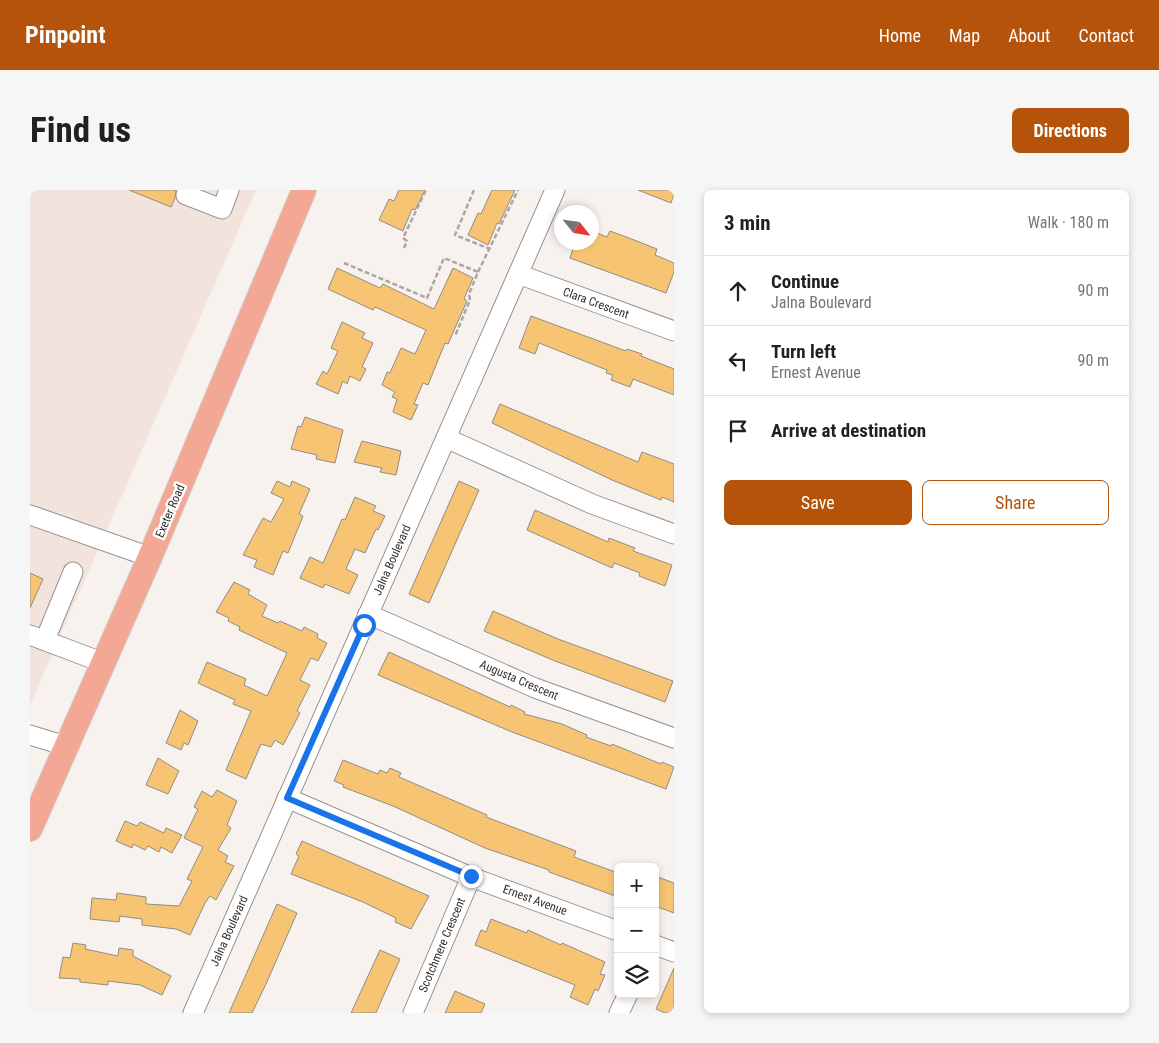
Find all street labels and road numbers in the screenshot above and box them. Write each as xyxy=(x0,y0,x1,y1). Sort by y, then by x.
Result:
street label: Clara Crescent xyxy=(561,285,631,322)
street label: Exeter Road xyxy=(153,482,187,540)
street label: Jalna Boulevard xyxy=(370,523,414,597)
street label: Augusta Crescent xyxy=(478,657,561,703)
street label: Ernest Avenue xyxy=(501,882,569,918)
street label: Jalna Boulevard xyxy=(207,894,251,968)
street label: Scotchmere Crescent xyxy=(416,895,468,994)

